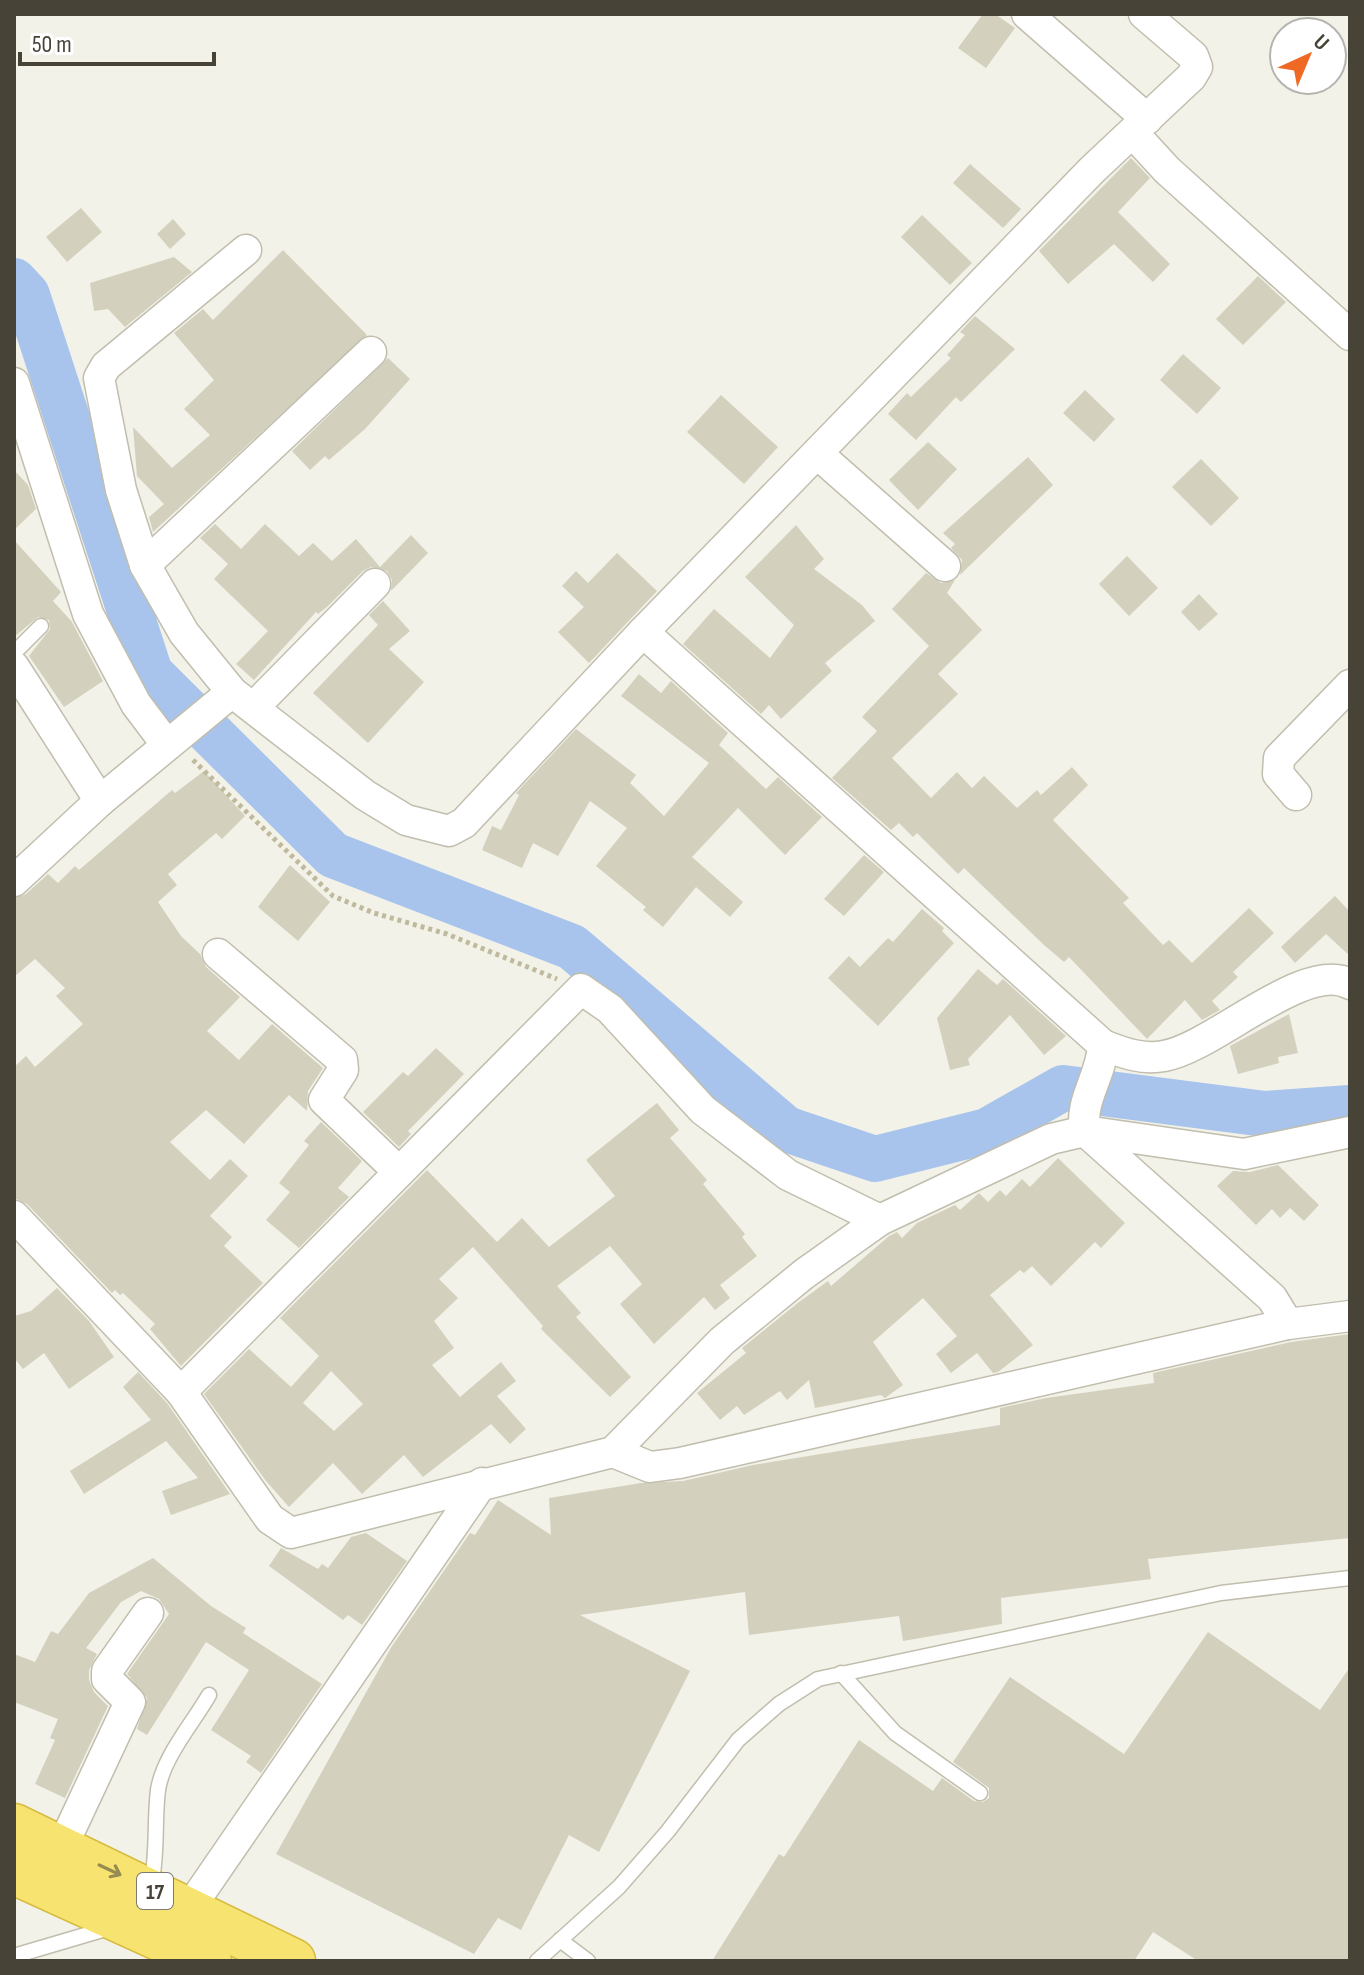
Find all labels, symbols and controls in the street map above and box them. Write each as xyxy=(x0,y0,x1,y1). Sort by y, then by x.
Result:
scale bar xyxy=(20,16,214,66)
north arrow xyxy=(1268,16,1348,96)
text: U xyxy=(1307,29,1334,56)
text: 50 m xyxy=(32,30,72,59)
one-way arrow xyxy=(98,1863,122,1878)
road number: 17 xyxy=(137,1873,173,1909)

